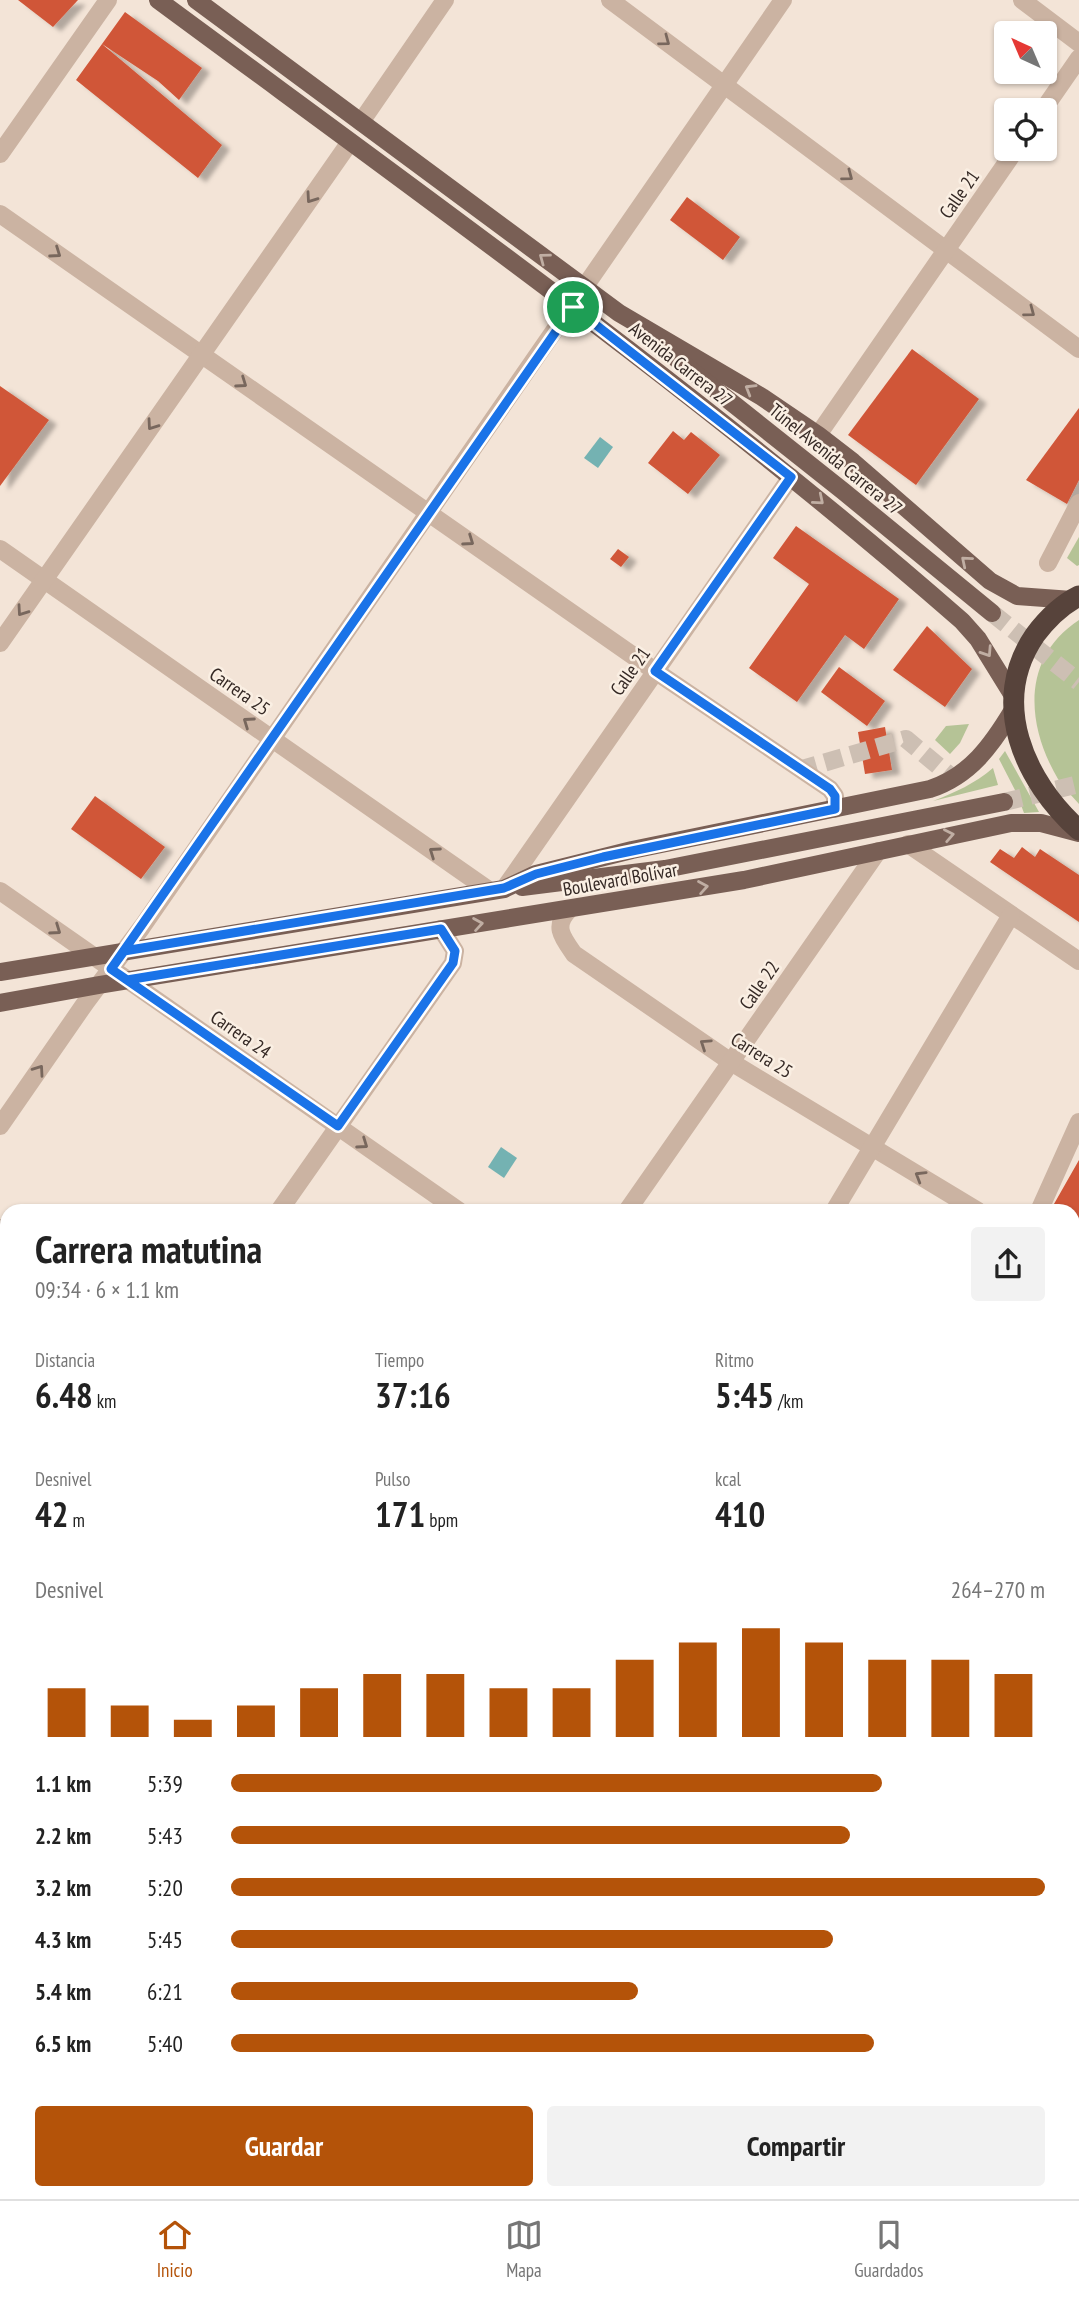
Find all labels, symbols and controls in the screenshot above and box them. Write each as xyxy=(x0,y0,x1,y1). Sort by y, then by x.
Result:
north arrow xyxy=(994,21,1057,84)
map controls xyxy=(994,21,1057,161)
one-way arrow xyxy=(657,32,670,45)
button: locate xyxy=(994,98,1057,161)
street label: Calle 21 xyxy=(934,165,984,223)
one-way arrow xyxy=(840,168,853,181)
one-way arrow xyxy=(307,190,319,203)
one-way arrow xyxy=(48,245,61,257)
one-way arrow xyxy=(540,254,552,267)
pin xyxy=(543,277,603,337)
icon: arrive xyxy=(554,288,592,326)
one-way arrow xyxy=(1022,304,1035,317)
street label: Avenida Carrera 27 xyxy=(625,316,737,412)
one-way arrow xyxy=(234,375,247,387)
one-way arrow xyxy=(744,384,757,397)
street label: Túnel Avenida Carrera 27 xyxy=(765,398,907,520)
one-way arrow xyxy=(148,417,161,430)
one-way arrow xyxy=(811,492,823,505)
one-way arrow xyxy=(461,533,474,545)
one-way arrow xyxy=(961,557,974,569)
one-way arrow xyxy=(18,603,30,616)
street label: Calle 21 xyxy=(605,642,655,700)
one-way arrow xyxy=(979,645,992,658)
street label: Carrera 25 xyxy=(205,662,275,720)
one-way arrow xyxy=(243,718,256,730)
one-way arrow xyxy=(943,829,955,844)
one-way arrow xyxy=(429,848,442,860)
street label: Boulevard Bolívar xyxy=(561,857,680,901)
one-way arrow xyxy=(697,880,709,895)
one-way arrow xyxy=(472,917,484,932)
one-way arrow xyxy=(48,922,61,934)
street label: Calle 22 xyxy=(734,956,784,1014)
street label: Carrera 24 xyxy=(206,1005,276,1064)
street label: Carrera 25 xyxy=(727,1027,797,1083)
one-way arrow xyxy=(700,1040,713,1052)
one-way arrow xyxy=(31,1065,43,1078)
one-way arrow xyxy=(355,1136,368,1148)
one-way arrow xyxy=(914,1171,927,1184)
text: Carrera matutina xyxy=(35,1224,262,1273)
button: share xyxy=(971,1227,1045,1301)
text: 09:34 · 6 × 1.1 km xyxy=(35,1275,179,1304)
text: Distancia xyxy=(35,1348,95,1372)
text: Tiempo xyxy=(375,1348,424,1372)
text: Ritmo xyxy=(715,1348,754,1372)
text: 6.48 xyxy=(35,1372,93,1418)
text: 37:16 xyxy=(375,1372,451,1418)
text: 5:45 xyxy=(715,1372,774,1418)
text: km xyxy=(93,1389,116,1413)
text: /km xyxy=(774,1389,803,1413)
text: Desnivel xyxy=(35,1467,91,1491)
text: Pulso xyxy=(375,1467,410,1491)
text: kcal xyxy=(715,1467,741,1491)
text: 42 xyxy=(35,1491,68,1537)
text: 171 xyxy=(375,1491,425,1537)
text: 410 xyxy=(715,1491,765,1537)
text: m xyxy=(68,1508,85,1532)
text: bpm xyxy=(425,1508,458,1532)
text: Desnivel xyxy=(35,1575,103,1604)
text: 264–270 m xyxy=(951,1575,1045,1604)
text: 1.1 km xyxy=(35,1769,91,1798)
text: 5:39 xyxy=(147,1769,183,1798)
text: 2.2 km xyxy=(35,1821,91,1850)
text: 5:43 xyxy=(147,1821,183,1850)
text: 3.2 km xyxy=(35,1873,91,1902)
text: 5:20 xyxy=(147,1873,183,1902)
text: 4.3 km xyxy=(35,1925,91,1954)
text: 5:45 xyxy=(147,1925,183,1954)
text: 5.4 km xyxy=(35,1977,91,2006)
text: 6:21 xyxy=(147,1977,183,2006)
text: 6.5 km xyxy=(35,2029,91,2058)
text: 5:40 xyxy=(147,2029,183,2058)
button: Guardar xyxy=(35,2106,533,2186)
button: Compartir xyxy=(547,2106,1045,2186)
tab: Inicio xyxy=(156,2216,194,2282)
tab: Mapa xyxy=(505,2216,543,2282)
tab: Guardados xyxy=(854,2216,923,2282)

